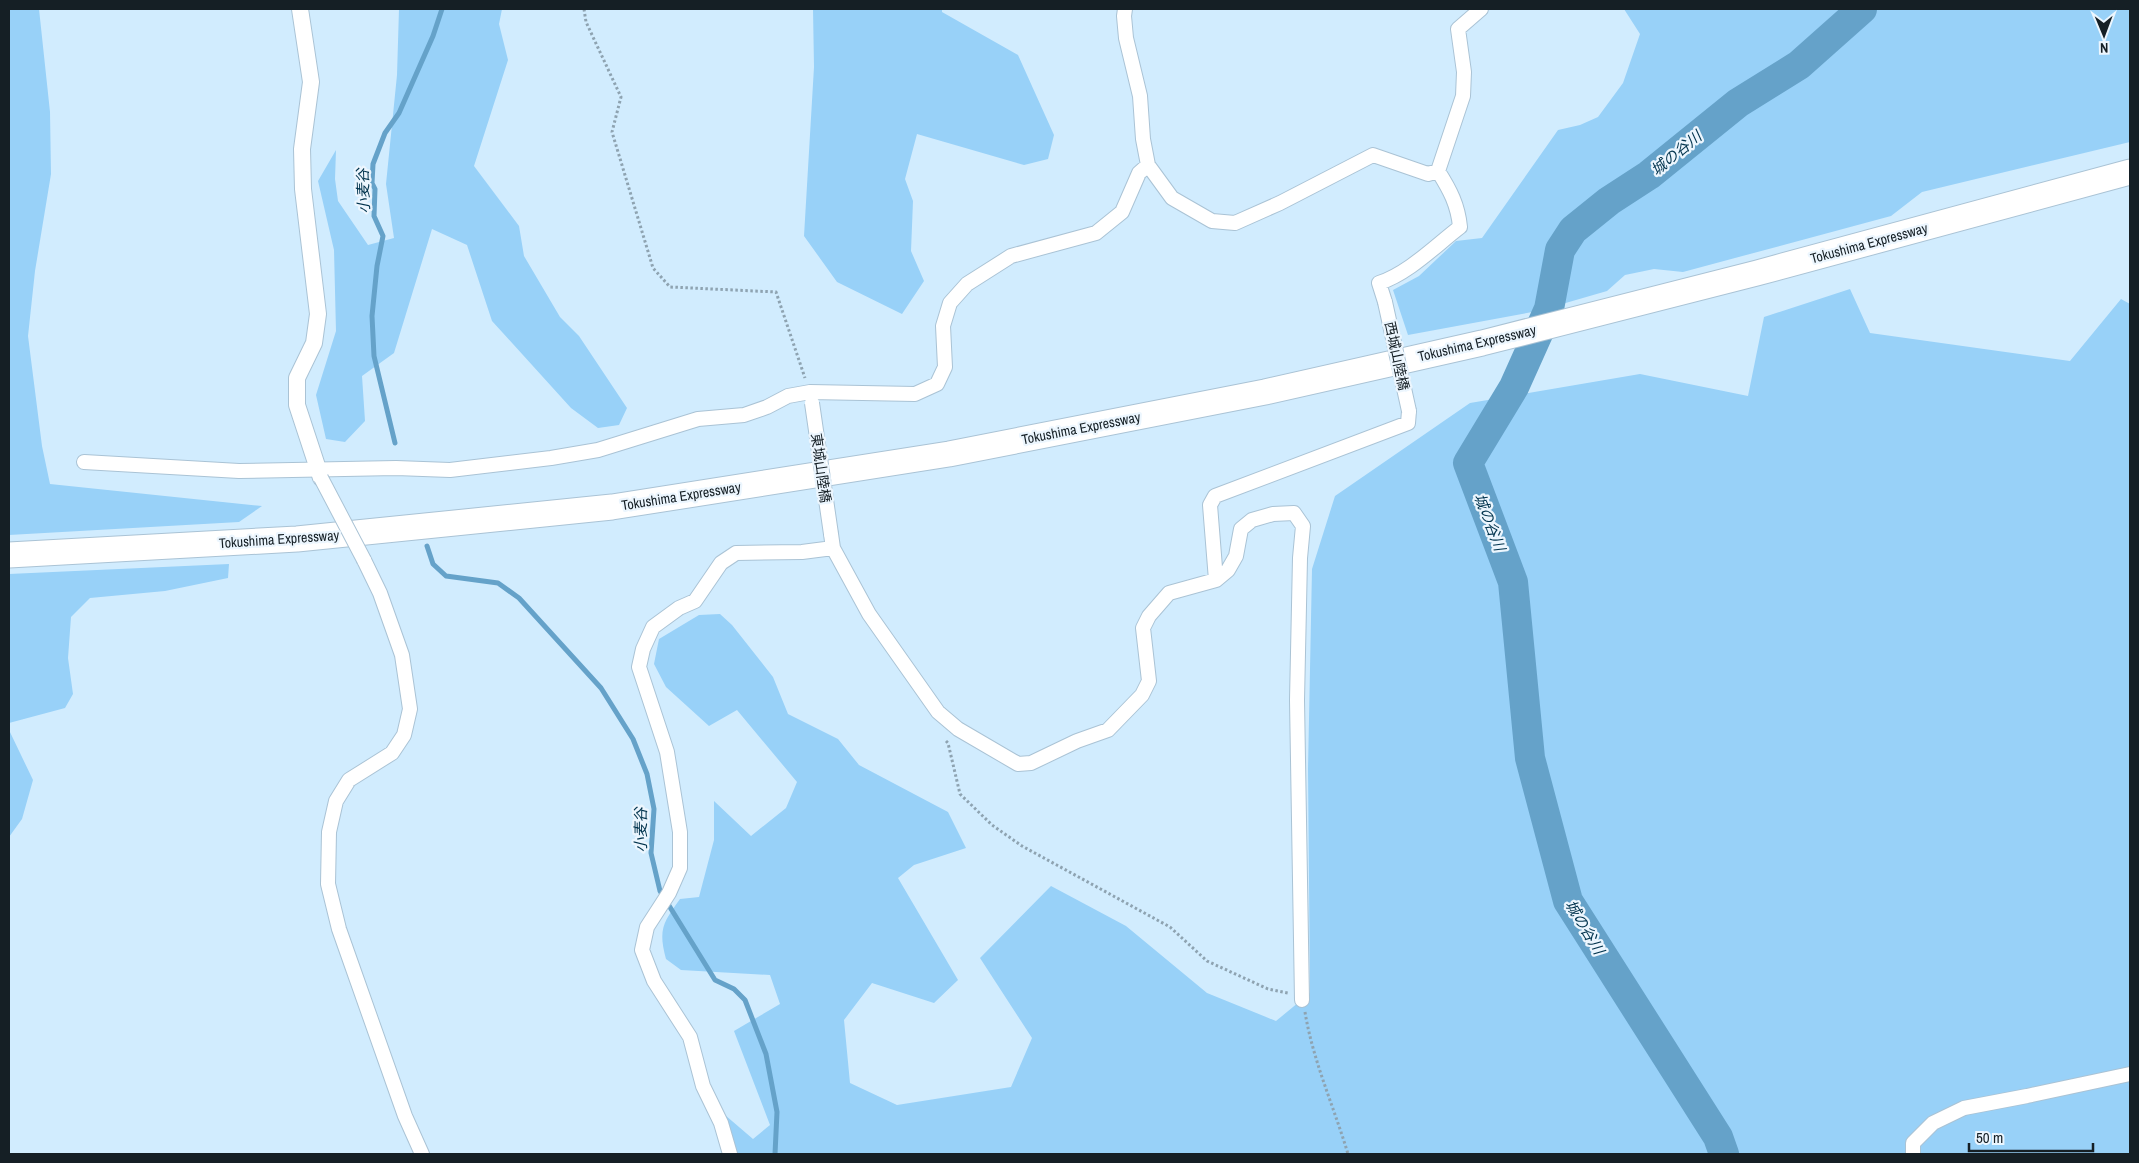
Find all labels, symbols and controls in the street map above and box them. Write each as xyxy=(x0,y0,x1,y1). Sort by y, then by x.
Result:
north arrow xyxy=(2079,10,2129,60)
text: N xyxy=(2100,39,2109,57)
water label: 城の谷川 xyxy=(1646,125,1707,180)
water label: 小麦谷 xyxy=(352,166,374,214)
street label: Tokushima Expressway xyxy=(1808,219,1930,267)
street label: 西城山陸橋 xyxy=(1381,320,1413,392)
street label: Tokushima Expressway xyxy=(1416,321,1538,365)
street label: Tokushima Expressway xyxy=(1020,408,1142,448)
street label: 東城山陸橋 xyxy=(807,432,835,504)
street label: Tokushima Expressway xyxy=(620,478,742,514)
water label: 城の谷川 xyxy=(1469,490,1511,556)
street label: Tokushima Expressway xyxy=(218,526,340,552)
water label: 小麦谷 xyxy=(630,806,651,853)
water label: 城の谷川 xyxy=(1561,896,1610,960)
scale bar xyxy=(1969,1120,2093,1152)
text: 50 m xyxy=(1976,1127,2003,1148)

